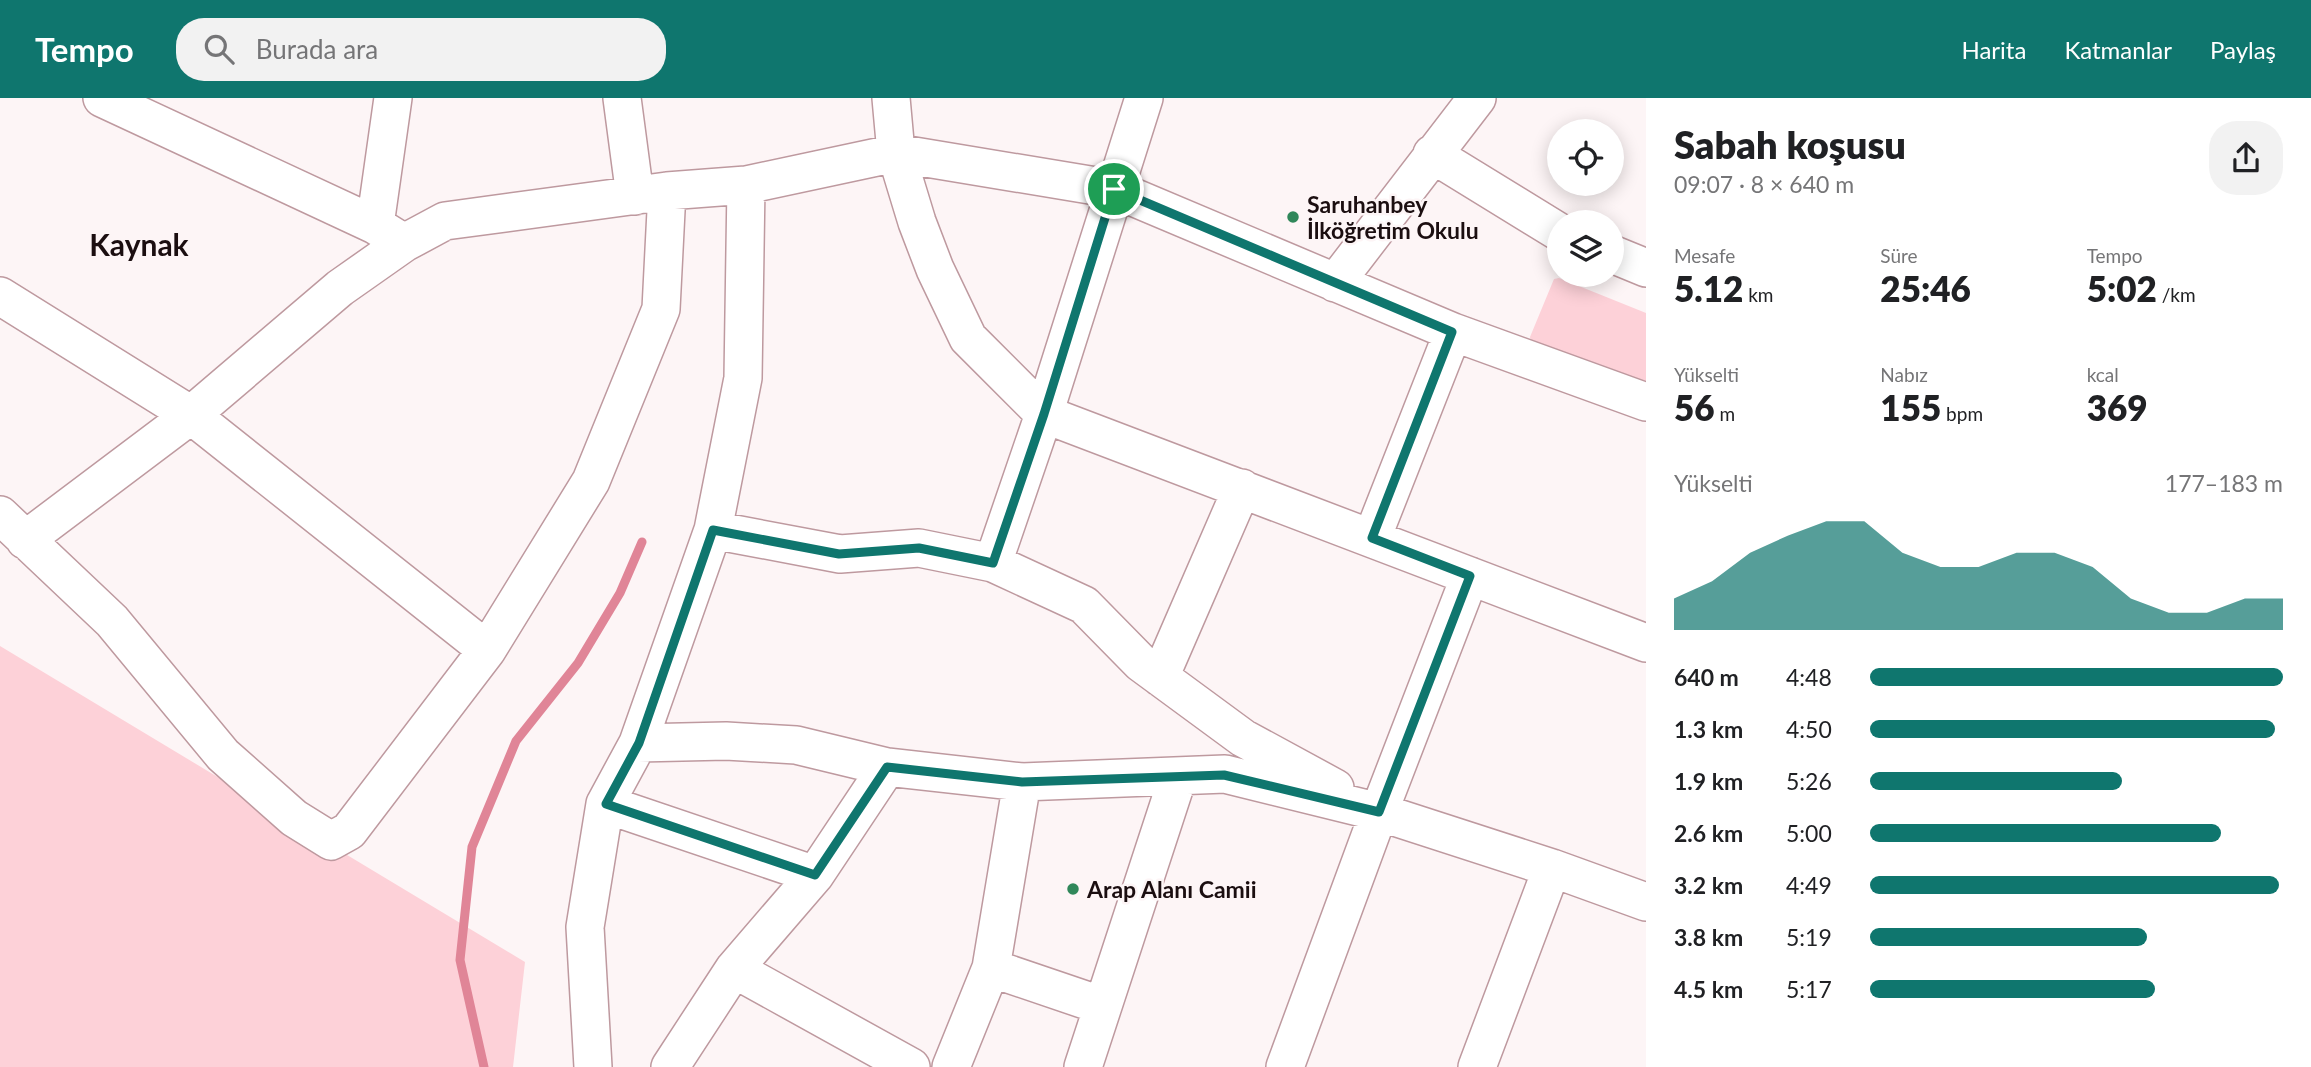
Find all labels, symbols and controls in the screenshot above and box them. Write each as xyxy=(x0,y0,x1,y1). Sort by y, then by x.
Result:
search box xyxy=(176,18,666,81)
text: Tempo xyxy=(35,29,134,69)
icon: search xyxy=(200,30,238,68)
text: Burada ara xyxy=(256,33,378,65)
text: Harita xyxy=(1961,35,2026,64)
text: Katmanlar xyxy=(2064,35,2172,64)
text: Paylaş xyxy=(2210,35,2276,64)
map controls xyxy=(1547,119,1624,287)
button: locate xyxy=(1547,119,1624,196)
text: Sabah koşusu xyxy=(1674,121,1906,167)
button: share xyxy=(2209,121,2283,195)
pin xyxy=(1084,159,1144,219)
icon: arrive xyxy=(1095,170,1133,208)
text: 09:07 · 8 × 640 m xyxy=(1674,170,1854,198)
place label: Saruhanbey İlköğretim Okulu xyxy=(1307,190,1479,244)
marker: Saruhanbey İlköğretim Okulu xyxy=(1285,209,1301,225)
button: layers xyxy=(1547,210,1624,287)
district label: Kaynak xyxy=(89,226,190,262)
text: Mesafe xyxy=(1674,244,1735,267)
text: Süre xyxy=(1880,244,1918,267)
text: Tempo xyxy=(2087,244,2143,267)
text: 5.12 xyxy=(1674,267,1743,309)
text: 25:46 xyxy=(1880,267,1971,309)
text: 5:02 xyxy=(2087,267,2157,309)
text: km xyxy=(1743,283,1773,306)
text: /km xyxy=(2157,283,2196,306)
text: Yükselti xyxy=(1674,363,1739,386)
text: Nabız xyxy=(1880,363,1928,386)
text: kcal xyxy=(2087,363,2119,386)
text: 56 xyxy=(1674,386,1715,428)
text: 155 xyxy=(1880,386,1941,428)
text: 369 xyxy=(2087,386,2148,428)
text: m xyxy=(1715,402,1735,425)
text: bpm xyxy=(1941,402,1983,425)
text: Yükselti xyxy=(1674,469,1753,497)
text: 177–183 m xyxy=(2165,469,2283,497)
text: 640 m xyxy=(1674,663,1739,691)
text: 4:48 xyxy=(1786,663,1832,691)
text: 1.3 km xyxy=(1674,715,1743,743)
text: 4:50 xyxy=(1786,715,1832,743)
text: 1.9 km xyxy=(1674,767,1743,795)
text: 5:26 xyxy=(1786,767,1832,795)
text: 2.6 km xyxy=(1674,819,1743,847)
text: 5:00 xyxy=(1786,819,1832,847)
text: 3.2 km xyxy=(1674,871,1743,899)
text: 4:49 xyxy=(1786,871,1832,899)
place label: Arap Alanı Camii xyxy=(1086,875,1257,903)
marker: Arap Alanı Camii xyxy=(1065,881,1081,897)
text: 3.8 km xyxy=(1674,923,1743,951)
text: 5:19 xyxy=(1786,923,1832,951)
text: 4.5 km xyxy=(1674,975,1743,1003)
text: 5:17 xyxy=(1786,975,1832,1003)

